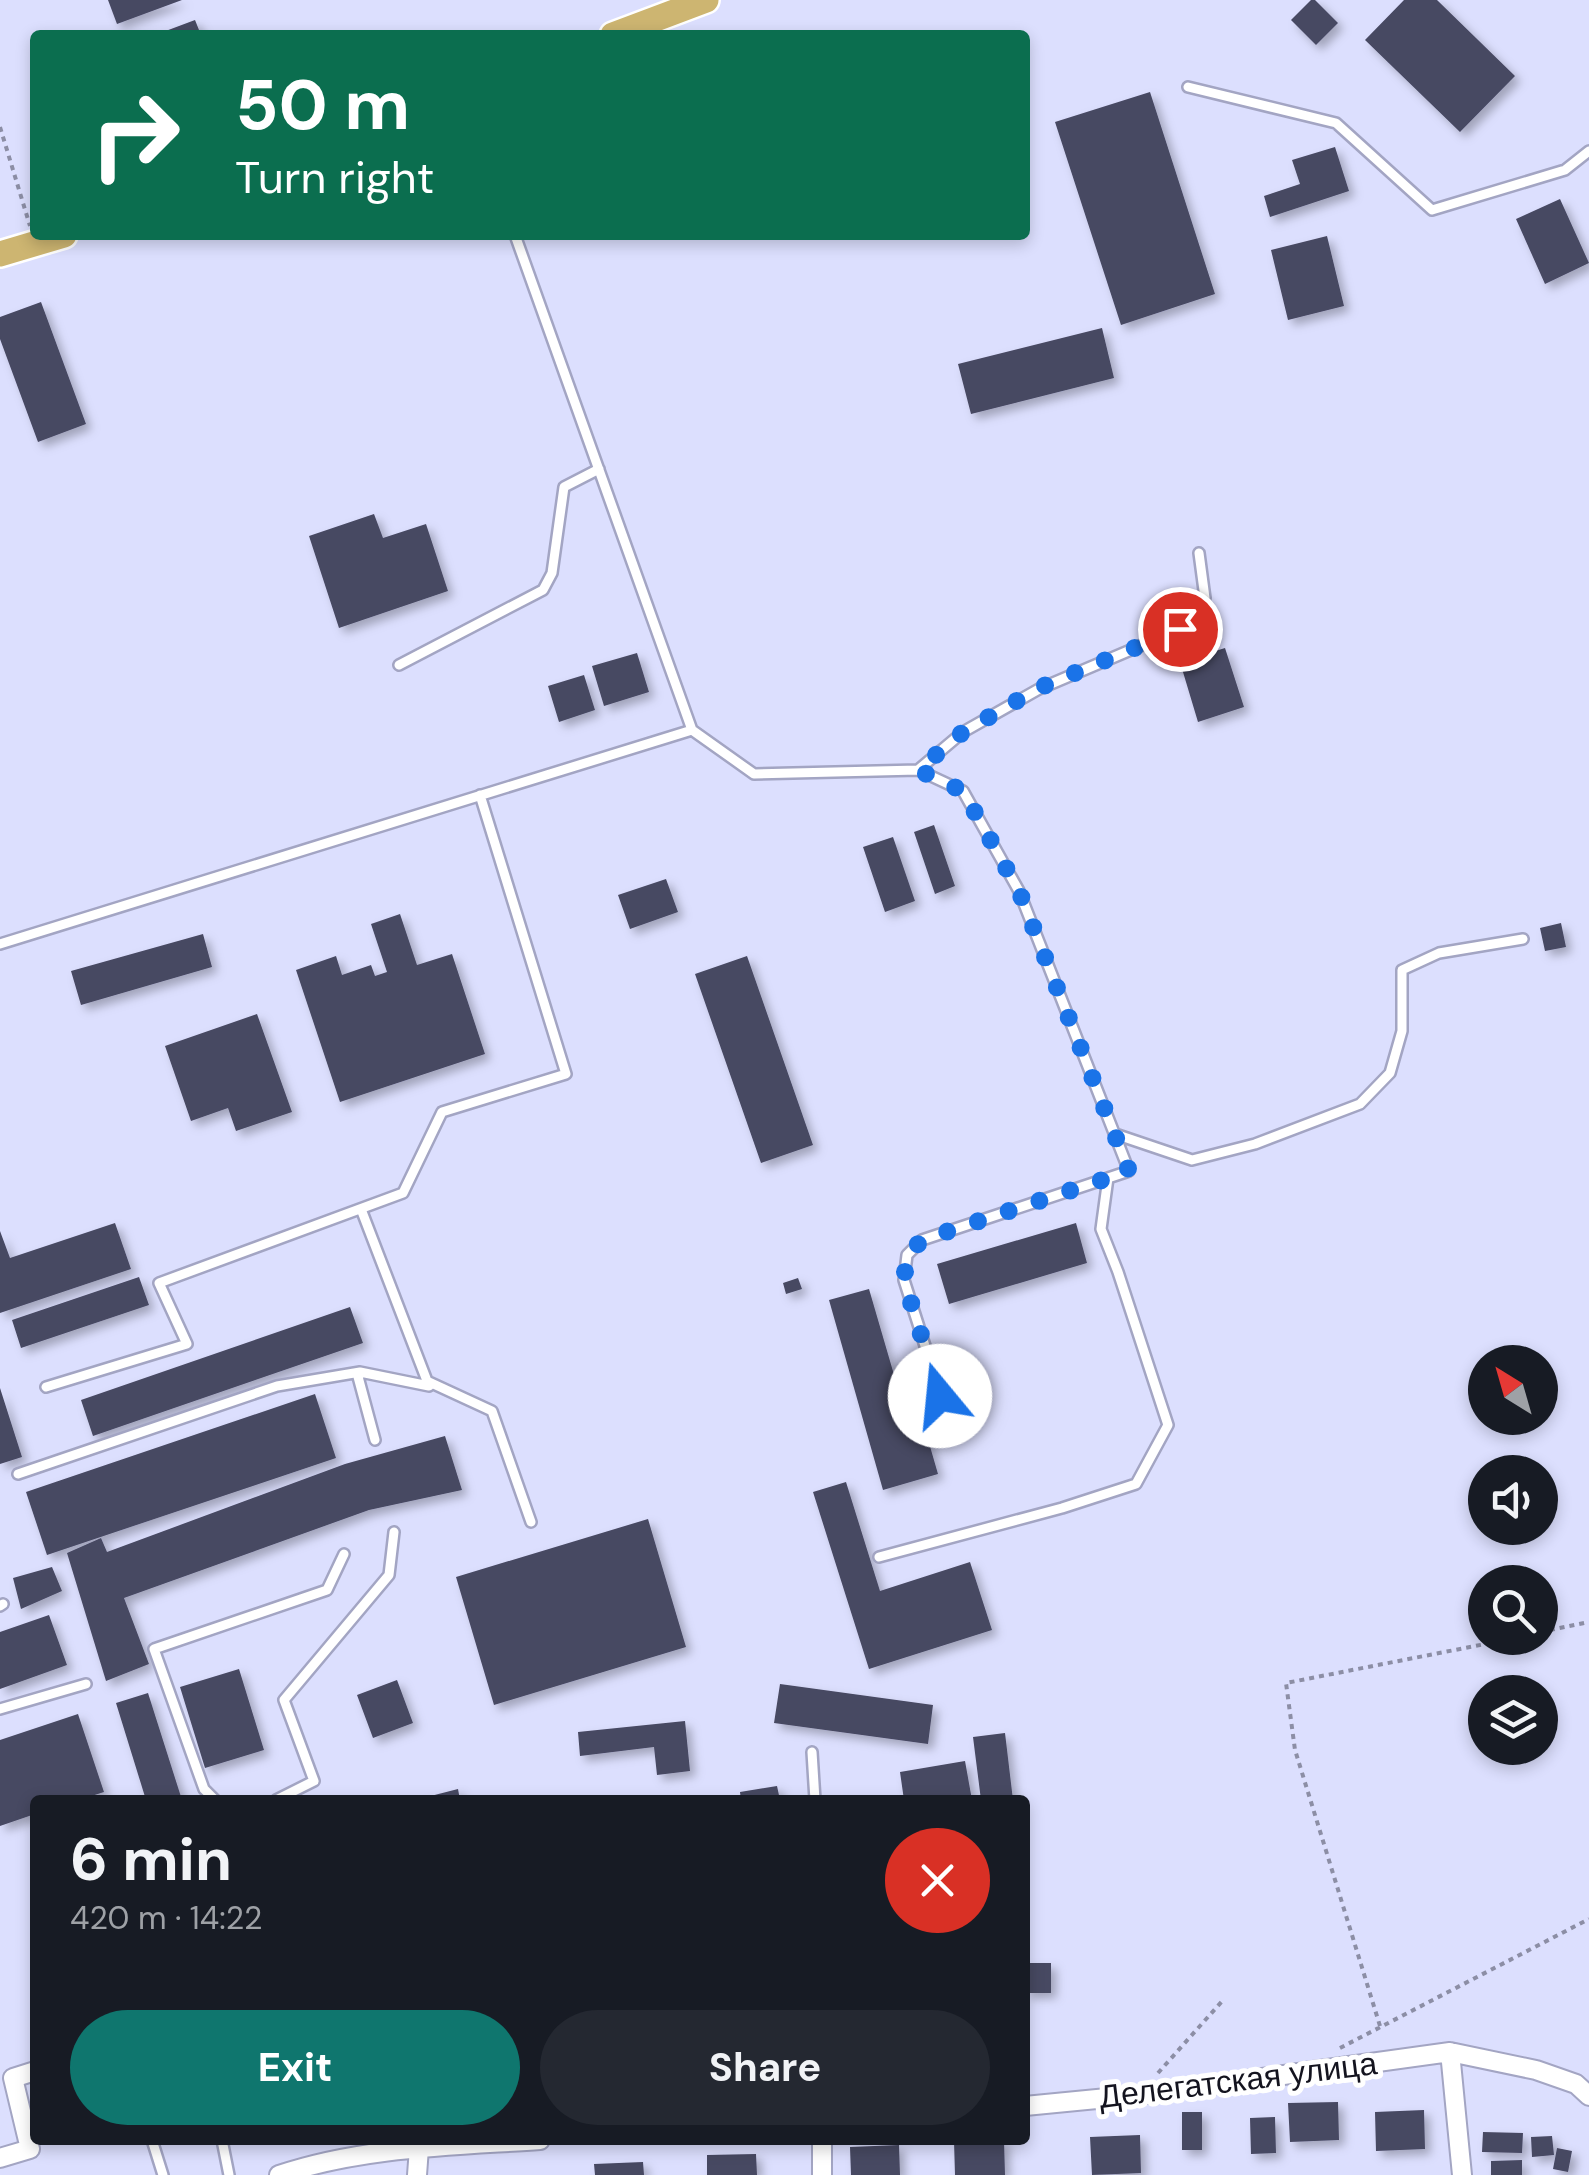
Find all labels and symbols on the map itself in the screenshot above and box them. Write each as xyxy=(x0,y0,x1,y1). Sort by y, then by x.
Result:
pin xyxy=(1138,587,1223,672)
position arrow xyxy=(888,1344,992,1448)
north arrow xyxy=(1468,1345,1558,1435)
street label: Делегатская улица xyxy=(1097,2042,1379,2118)

